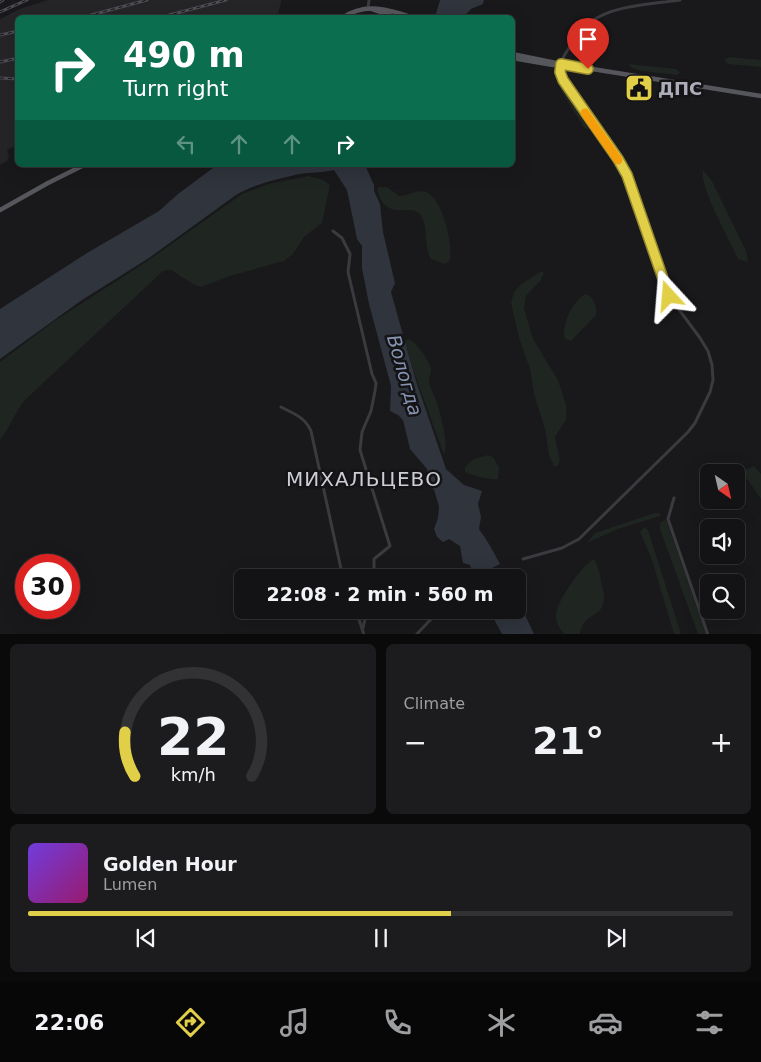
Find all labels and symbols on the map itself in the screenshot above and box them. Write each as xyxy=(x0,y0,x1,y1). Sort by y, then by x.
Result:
pin xyxy=(567,18,609,69)
public building icon: ДПС xyxy=(624,73,654,103)
place label: ДПС xyxy=(658,78,702,99)
position arrow xyxy=(642,269,694,321)
water label: Вологда xyxy=(383,332,427,418)
north arrow xyxy=(700,464,745,509)
district label: МИХАЛЬЦЕВО xyxy=(286,467,442,491)
speed limit sign: 30 xyxy=(15,554,80,619)

